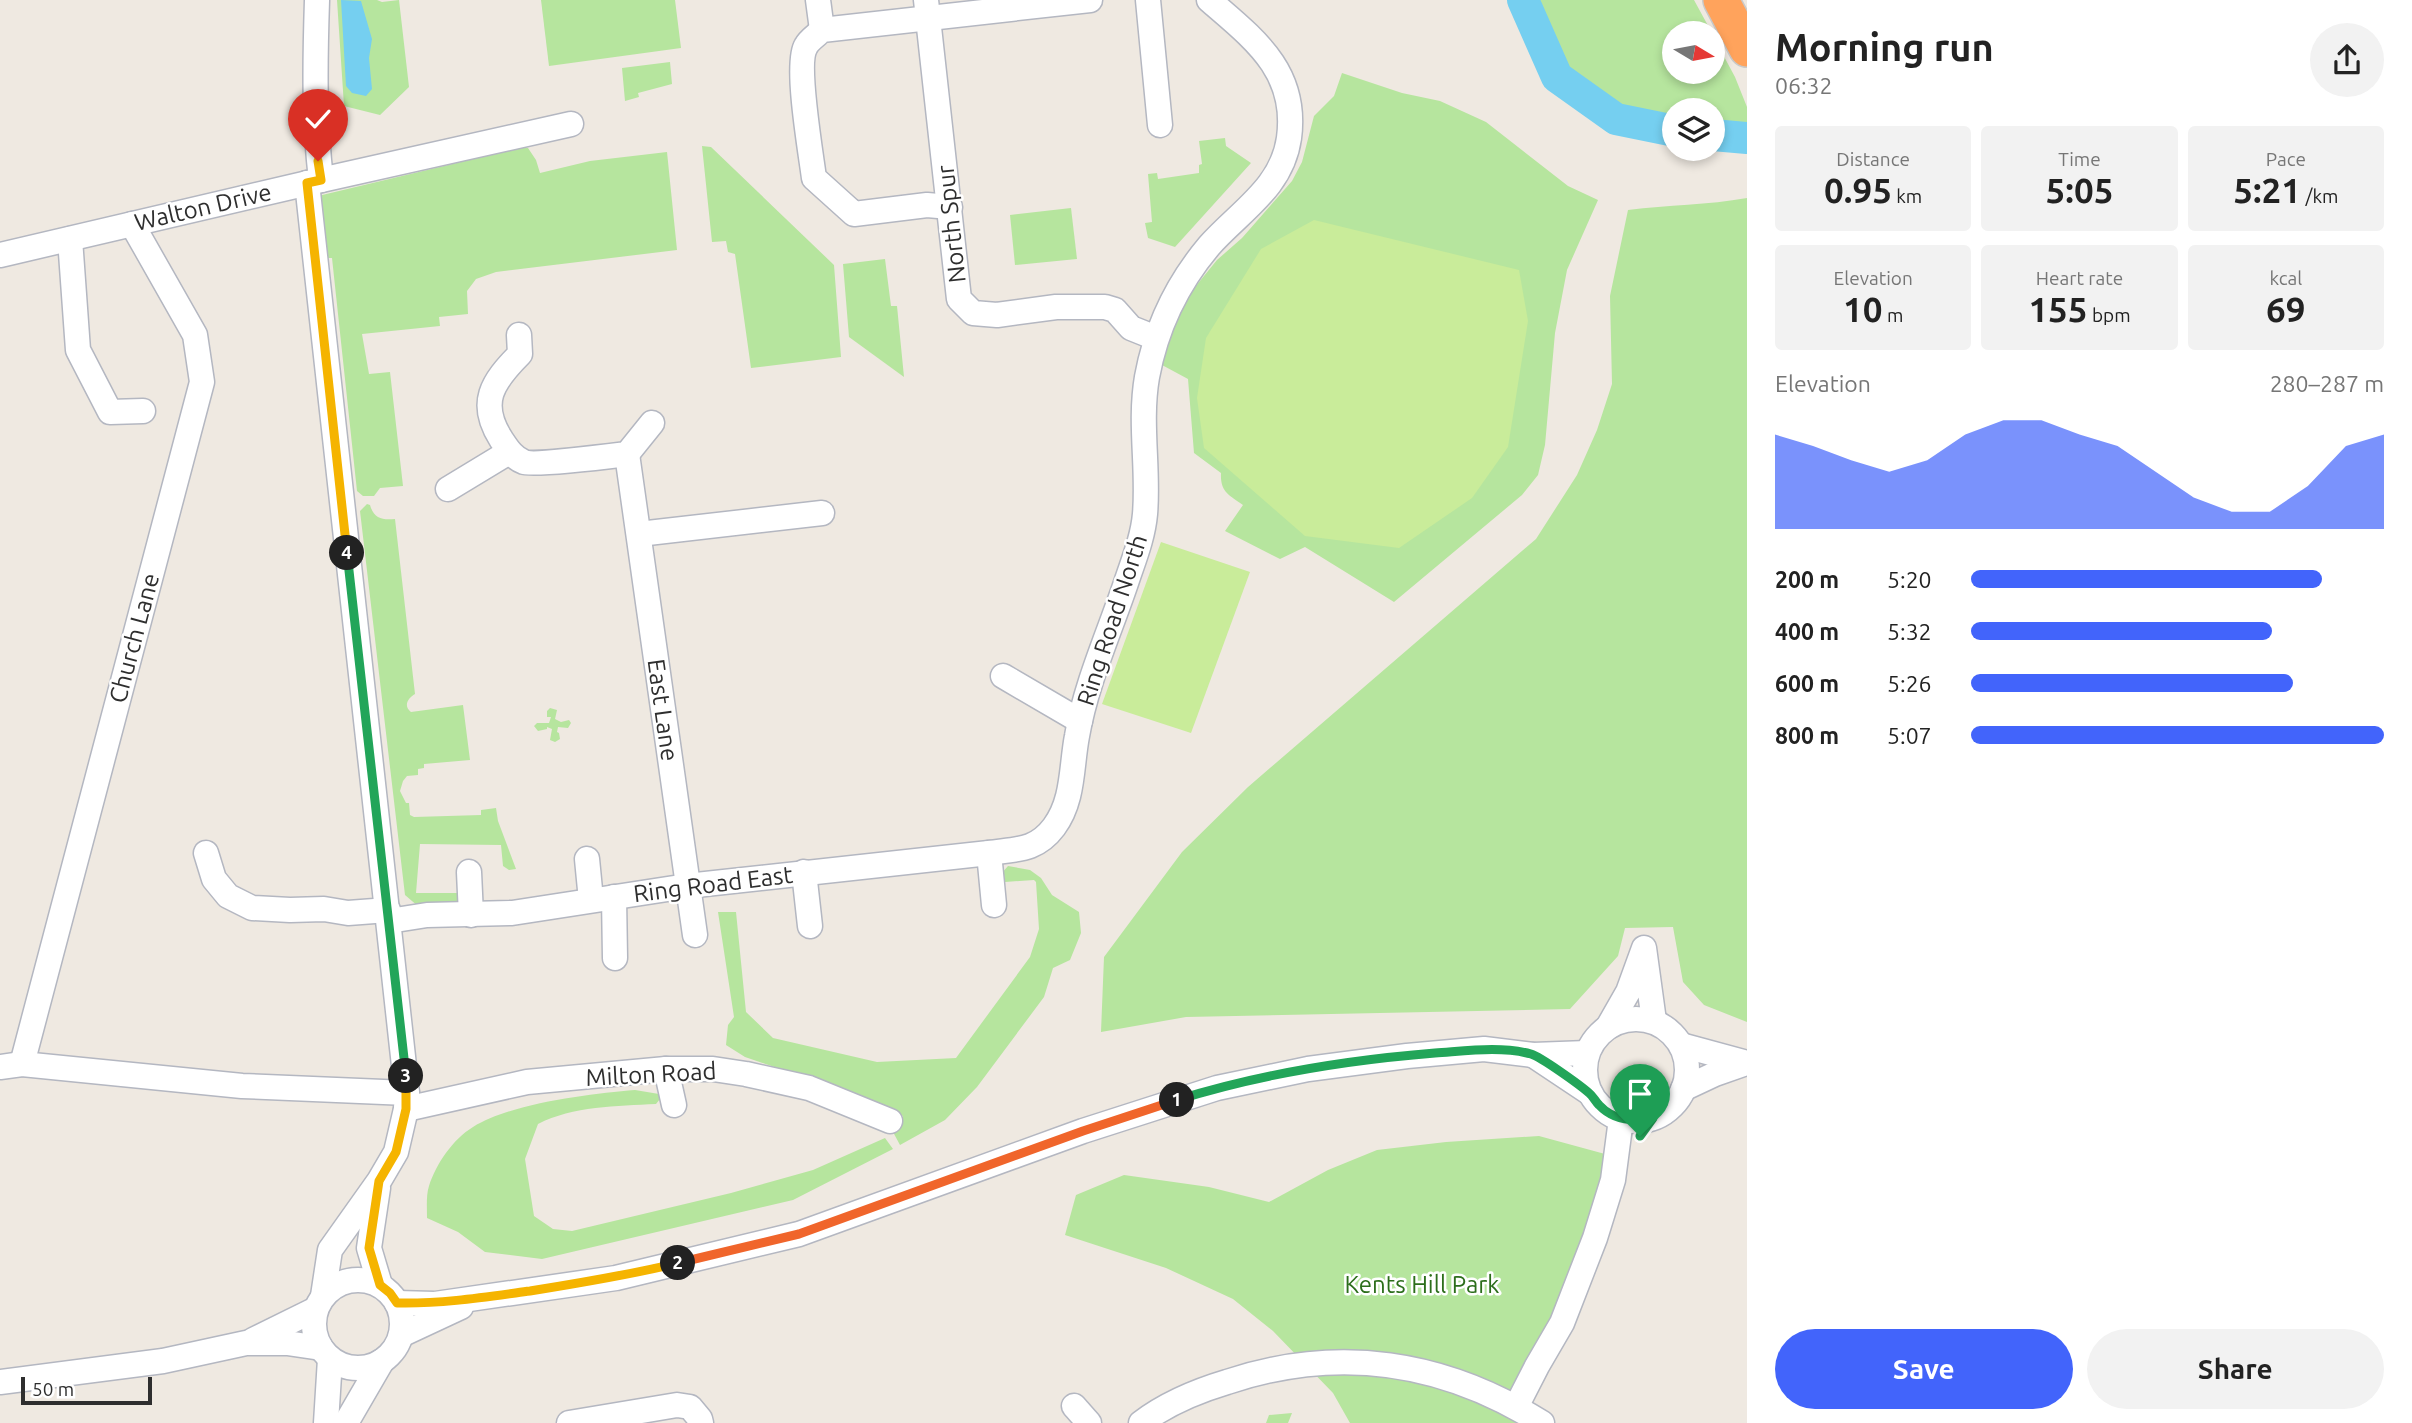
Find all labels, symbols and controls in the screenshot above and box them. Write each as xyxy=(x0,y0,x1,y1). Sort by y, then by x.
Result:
north arrow xyxy=(1662,21,1726,84)
map controls xyxy=(1662,21,1725,161)
button: share xyxy=(2310,23,2384,97)
text: Morning run xyxy=(1775,26,1994,68)
text: 06:32 xyxy=(1775,73,1833,98)
pin xyxy=(288,89,348,161)
button: layers xyxy=(1662,98,1725,161)
icon: check xyxy=(299,100,337,138)
text: Distance xyxy=(1836,148,1910,170)
text: Time xyxy=(2058,148,2101,170)
text: Pace xyxy=(2266,148,2306,170)
street label: North Spur xyxy=(931,164,971,284)
text: 0.95 xyxy=(1824,170,1892,210)
text: 5:05 xyxy=(2046,170,2113,210)
text: 5:21 xyxy=(2233,170,2301,210)
street label: Walton Drive xyxy=(132,178,274,236)
text: km xyxy=(1892,185,1922,207)
text: /km xyxy=(2301,185,2338,207)
text: Elevation xyxy=(1834,267,1913,289)
text: Heart rate xyxy=(2036,267,2123,289)
text: kcal xyxy=(2269,267,2302,289)
text: 10 xyxy=(1843,289,1883,329)
text: 155 xyxy=(2028,289,2088,329)
text: 69 xyxy=(2266,289,2306,329)
text: m xyxy=(1883,304,1903,326)
text: bpm xyxy=(2088,304,2131,326)
text: Elevation xyxy=(1775,371,1871,396)
text: 280–287 m xyxy=(2270,371,2384,396)
street label: Ring Road North xyxy=(1072,531,1152,709)
pin: 4 xyxy=(330,536,364,570)
text: 4 xyxy=(341,541,352,563)
text: 200 m xyxy=(1775,567,1839,592)
text: 5:20 xyxy=(1887,567,1932,592)
street label: Church Lane xyxy=(104,570,164,706)
text: 400 m xyxy=(1775,619,1839,644)
text: 5:32 xyxy=(1887,619,1932,644)
street label: East Lane xyxy=(642,657,684,763)
text: 600 m xyxy=(1775,671,1839,696)
text: 5:26 xyxy=(1887,671,1932,696)
text: 800 m xyxy=(1775,723,1839,748)
text: 5:07 xyxy=(1887,723,1932,748)
street label: Ring Road East xyxy=(632,861,795,907)
street label: Milton Road xyxy=(585,1057,717,1091)
pin: 3 xyxy=(388,1058,424,1094)
text: 3 xyxy=(400,1064,411,1086)
pin xyxy=(1610,1064,1670,1136)
icon: arrive xyxy=(1621,1075,1659,1113)
pin: 1 xyxy=(1160,1082,1194,1118)
text: 1 xyxy=(1171,1088,1182,1110)
pin: 2 xyxy=(660,1246,696,1280)
text: 2 xyxy=(672,1251,683,1273)
park label: Kents Hill Park xyxy=(1345,1271,1499,1298)
button: Save xyxy=(1775,1329,2073,1409)
button: Share xyxy=(2087,1329,2384,1409)
scale bar xyxy=(21,1374,152,1406)
text: 50 m xyxy=(32,1378,74,1400)

